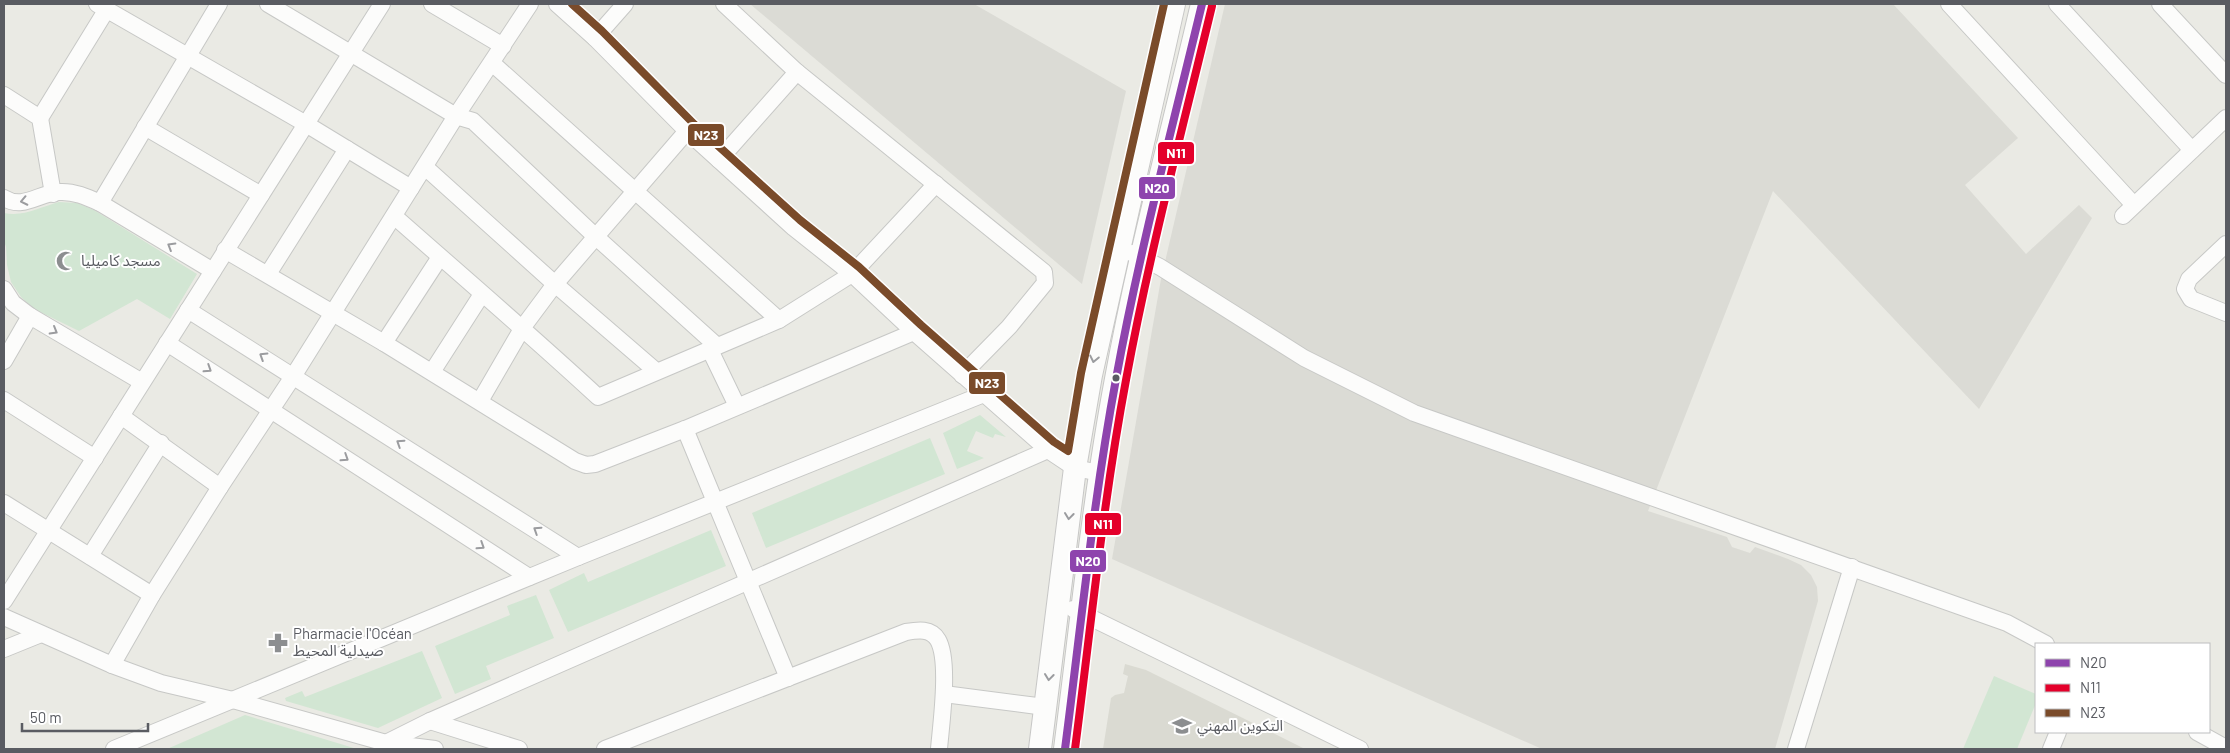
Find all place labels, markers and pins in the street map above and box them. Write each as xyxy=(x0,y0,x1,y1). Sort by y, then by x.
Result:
mosque icon: مسجد كاميليا xyxy=(55,250,77,272)
place label: مسجد كاميليا xyxy=(81,251,161,269)
unlabelled marker xyxy=(1111,373,1121,383)
place label: Pharmacie l'Océan صيدلية المحيط xyxy=(293,624,412,659)
pharmacy icon: Pharmacie l'Océan صيدلية المحيط xyxy=(267,632,289,654)
school or university icon: التكوين المهني xyxy=(1171,715,1193,737)
place label: التكوين المهني xyxy=(1197,716,1283,737)

